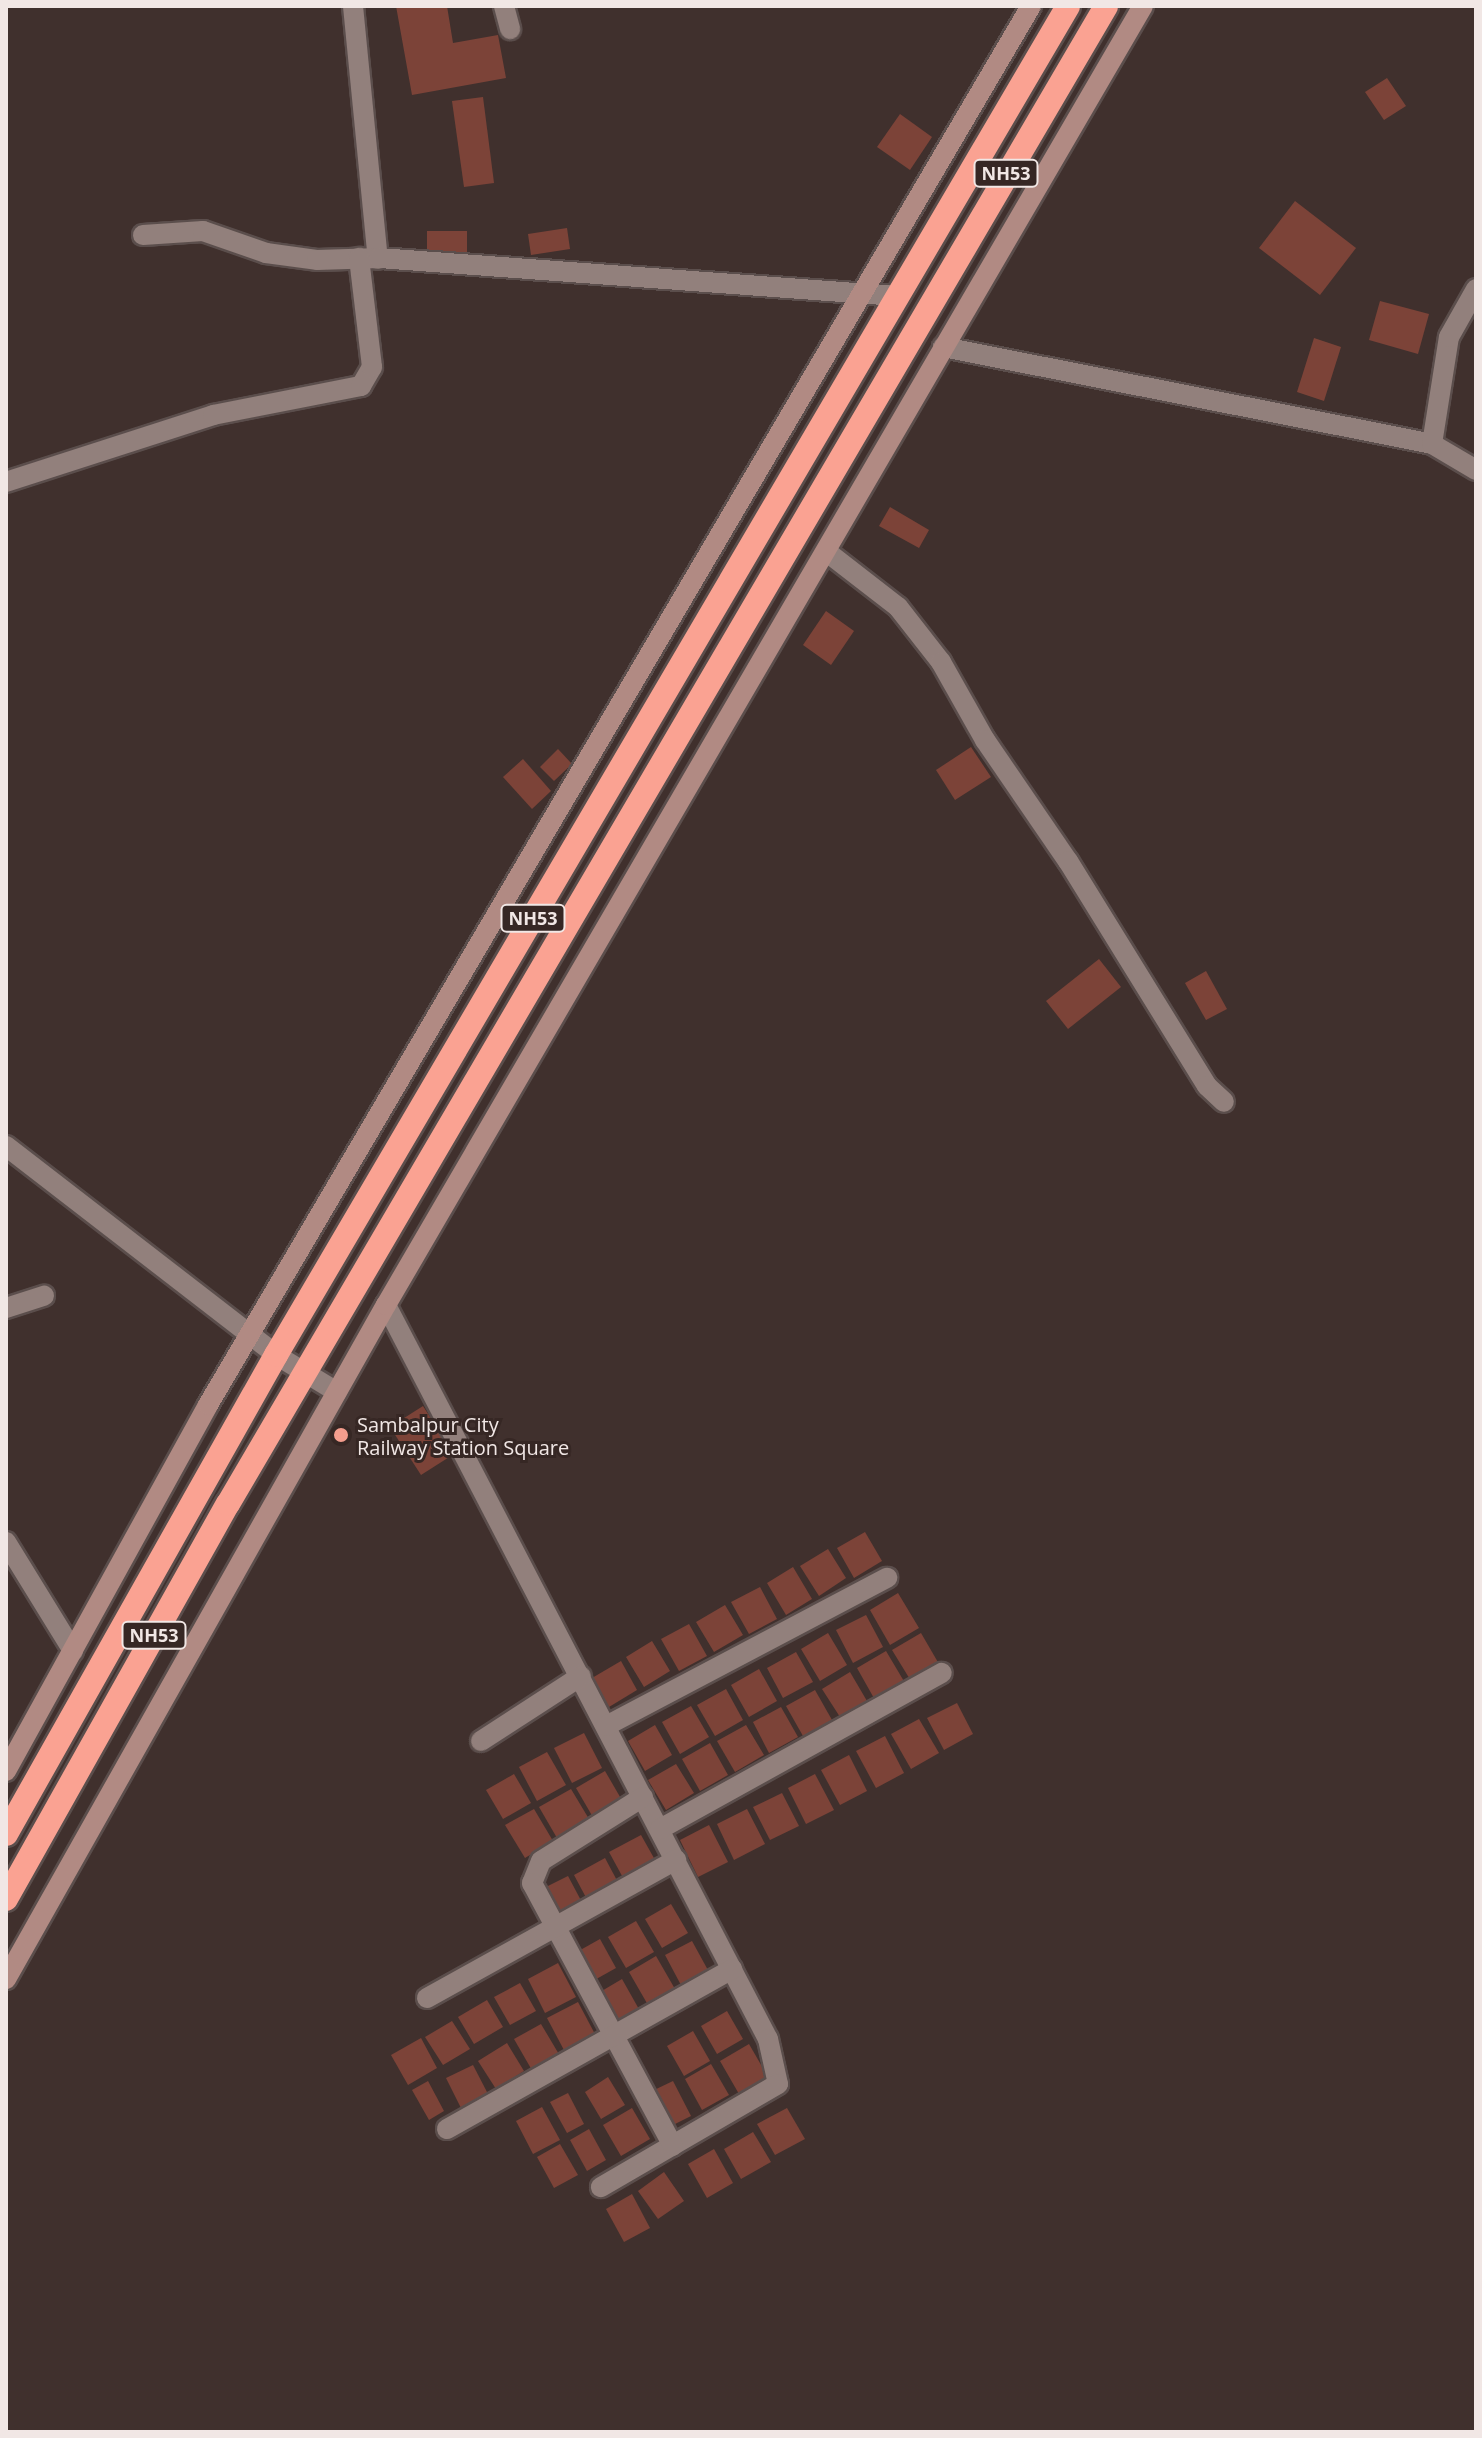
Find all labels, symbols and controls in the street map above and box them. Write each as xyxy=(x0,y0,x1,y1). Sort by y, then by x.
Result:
road number: NH53 xyxy=(972,159,1040,187)
road number: NH53 xyxy=(499,904,567,932)
place label: Sambalpur City Railway Station Square xyxy=(357,1412,569,1459)
marker: Sambalpur City Railway Station Square xyxy=(332,1426,350,1444)
road number: NH53 xyxy=(120,1621,188,1649)

